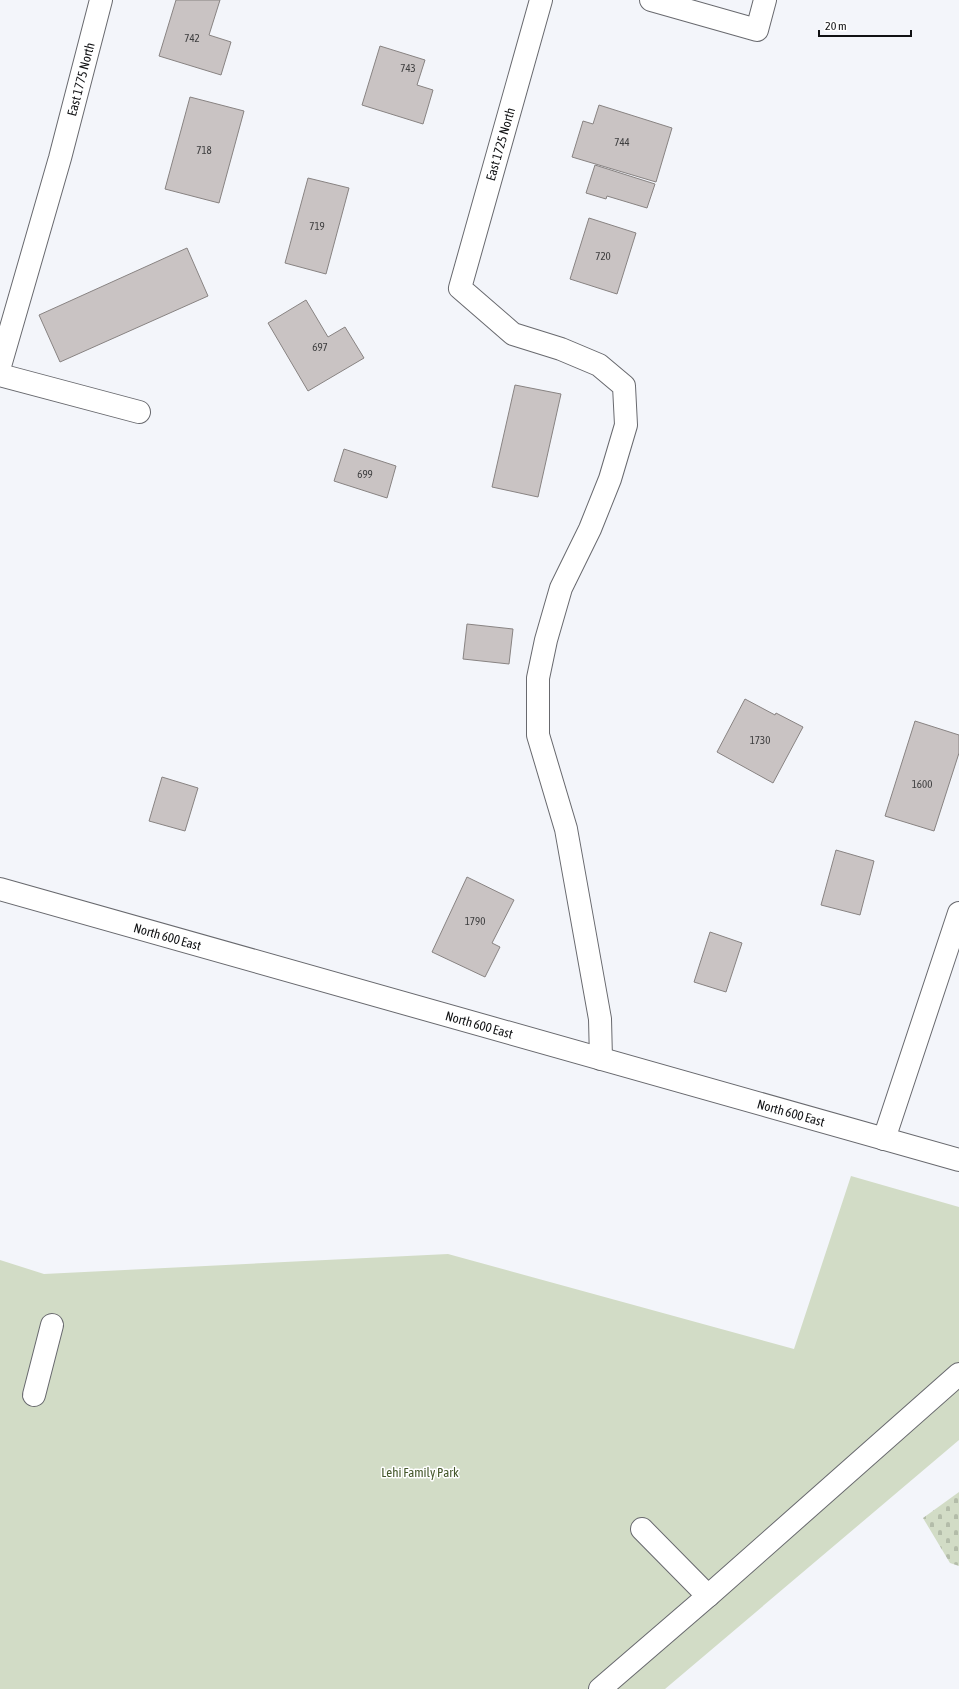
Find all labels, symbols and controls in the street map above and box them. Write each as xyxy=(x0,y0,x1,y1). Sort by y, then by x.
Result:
scale bar xyxy=(819,12,911,38)
text: 20 m xyxy=(825,19,847,33)
house number: 742 xyxy=(184,32,200,44)
street label: East 1775 North xyxy=(64,41,98,118)
house number: 743 xyxy=(400,62,416,74)
street label: East 1725 North xyxy=(483,106,518,182)
house number: 744 xyxy=(614,136,630,148)
house number: 718 xyxy=(196,144,212,156)
house number: 719 xyxy=(309,220,325,232)
house number: 720 xyxy=(595,250,611,262)
house number: 697 xyxy=(312,341,328,353)
house number: 699 xyxy=(357,468,373,480)
house number: 1730 xyxy=(750,734,770,746)
house number: 1600 xyxy=(912,778,932,790)
house number: 1790 xyxy=(465,915,485,927)
street label: North 600 East xyxy=(132,920,203,954)
street label: North 600 East xyxy=(444,1008,515,1042)
street label: North 600 East xyxy=(755,1096,827,1130)
park label: Lehi Family Park xyxy=(381,1465,459,1480)

